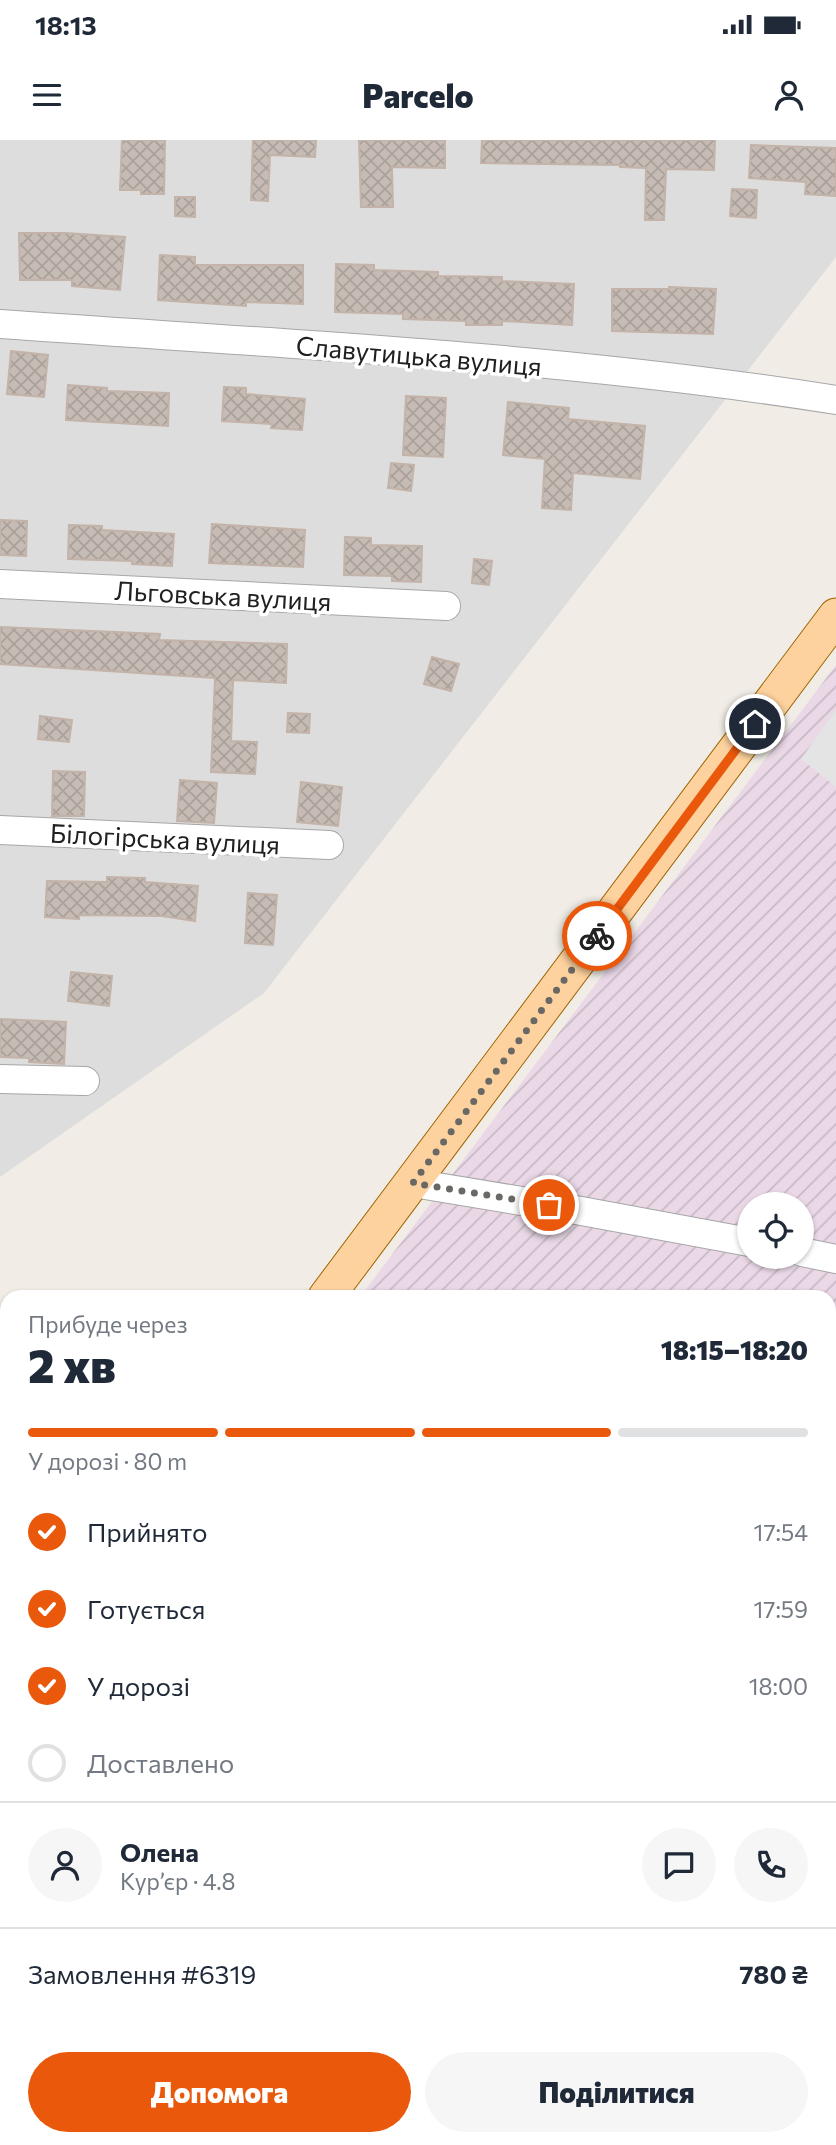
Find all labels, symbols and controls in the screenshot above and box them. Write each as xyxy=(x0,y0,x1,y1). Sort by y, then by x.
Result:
text: 18:13 xyxy=(35,9,97,40)
text: Parcelo xyxy=(362,75,474,115)
icon: menu xyxy=(28,76,66,114)
icon: person xyxy=(770,76,808,114)
street label: Славутицька вулиця xyxy=(295,329,543,381)
street label: Льговська вулиця xyxy=(114,574,332,616)
pin xyxy=(725,694,785,754)
icon: home xyxy=(736,705,774,743)
street label: Білогірська вулиця xyxy=(49,816,281,860)
courier xyxy=(562,901,632,971)
icon: bike xyxy=(578,917,616,955)
pin xyxy=(519,1175,579,1235)
icon: bag xyxy=(530,1186,568,1224)
map controls xyxy=(737,1192,814,1269)
button: locate xyxy=(737,1192,814,1269)
text: Прибуде через xyxy=(28,1310,188,1338)
text: 18:15–18:20 xyxy=(661,1334,808,1365)
text: 2 хв xyxy=(28,1336,116,1392)
text: У дорозі · 80 m xyxy=(28,1447,187,1475)
icon: check xyxy=(28,1513,66,1551)
text: Прийнято xyxy=(87,1516,208,1547)
text: 17:54 xyxy=(754,1518,808,1546)
icon: check xyxy=(28,1590,66,1628)
text: Готується xyxy=(87,1593,205,1624)
text: 17:59 xyxy=(753,1595,808,1623)
icon: check xyxy=(28,1667,66,1705)
text: У дорозі xyxy=(87,1670,190,1701)
text: 18:00 xyxy=(749,1672,808,1700)
text: Доставлено xyxy=(87,1747,234,1778)
button: person xyxy=(28,1828,102,1902)
button: chat xyxy=(642,1828,716,1902)
button: phone xyxy=(734,1828,808,1902)
text: Олена xyxy=(120,1836,199,1867)
text: Кур’єр · 4.8 xyxy=(120,1867,235,1895)
text: Замовлення #6319 xyxy=(28,1958,256,1989)
text: 780 ₴ xyxy=(739,1958,808,1989)
button: Допомога xyxy=(28,2052,411,2132)
button: Поділитися xyxy=(425,2052,808,2132)

